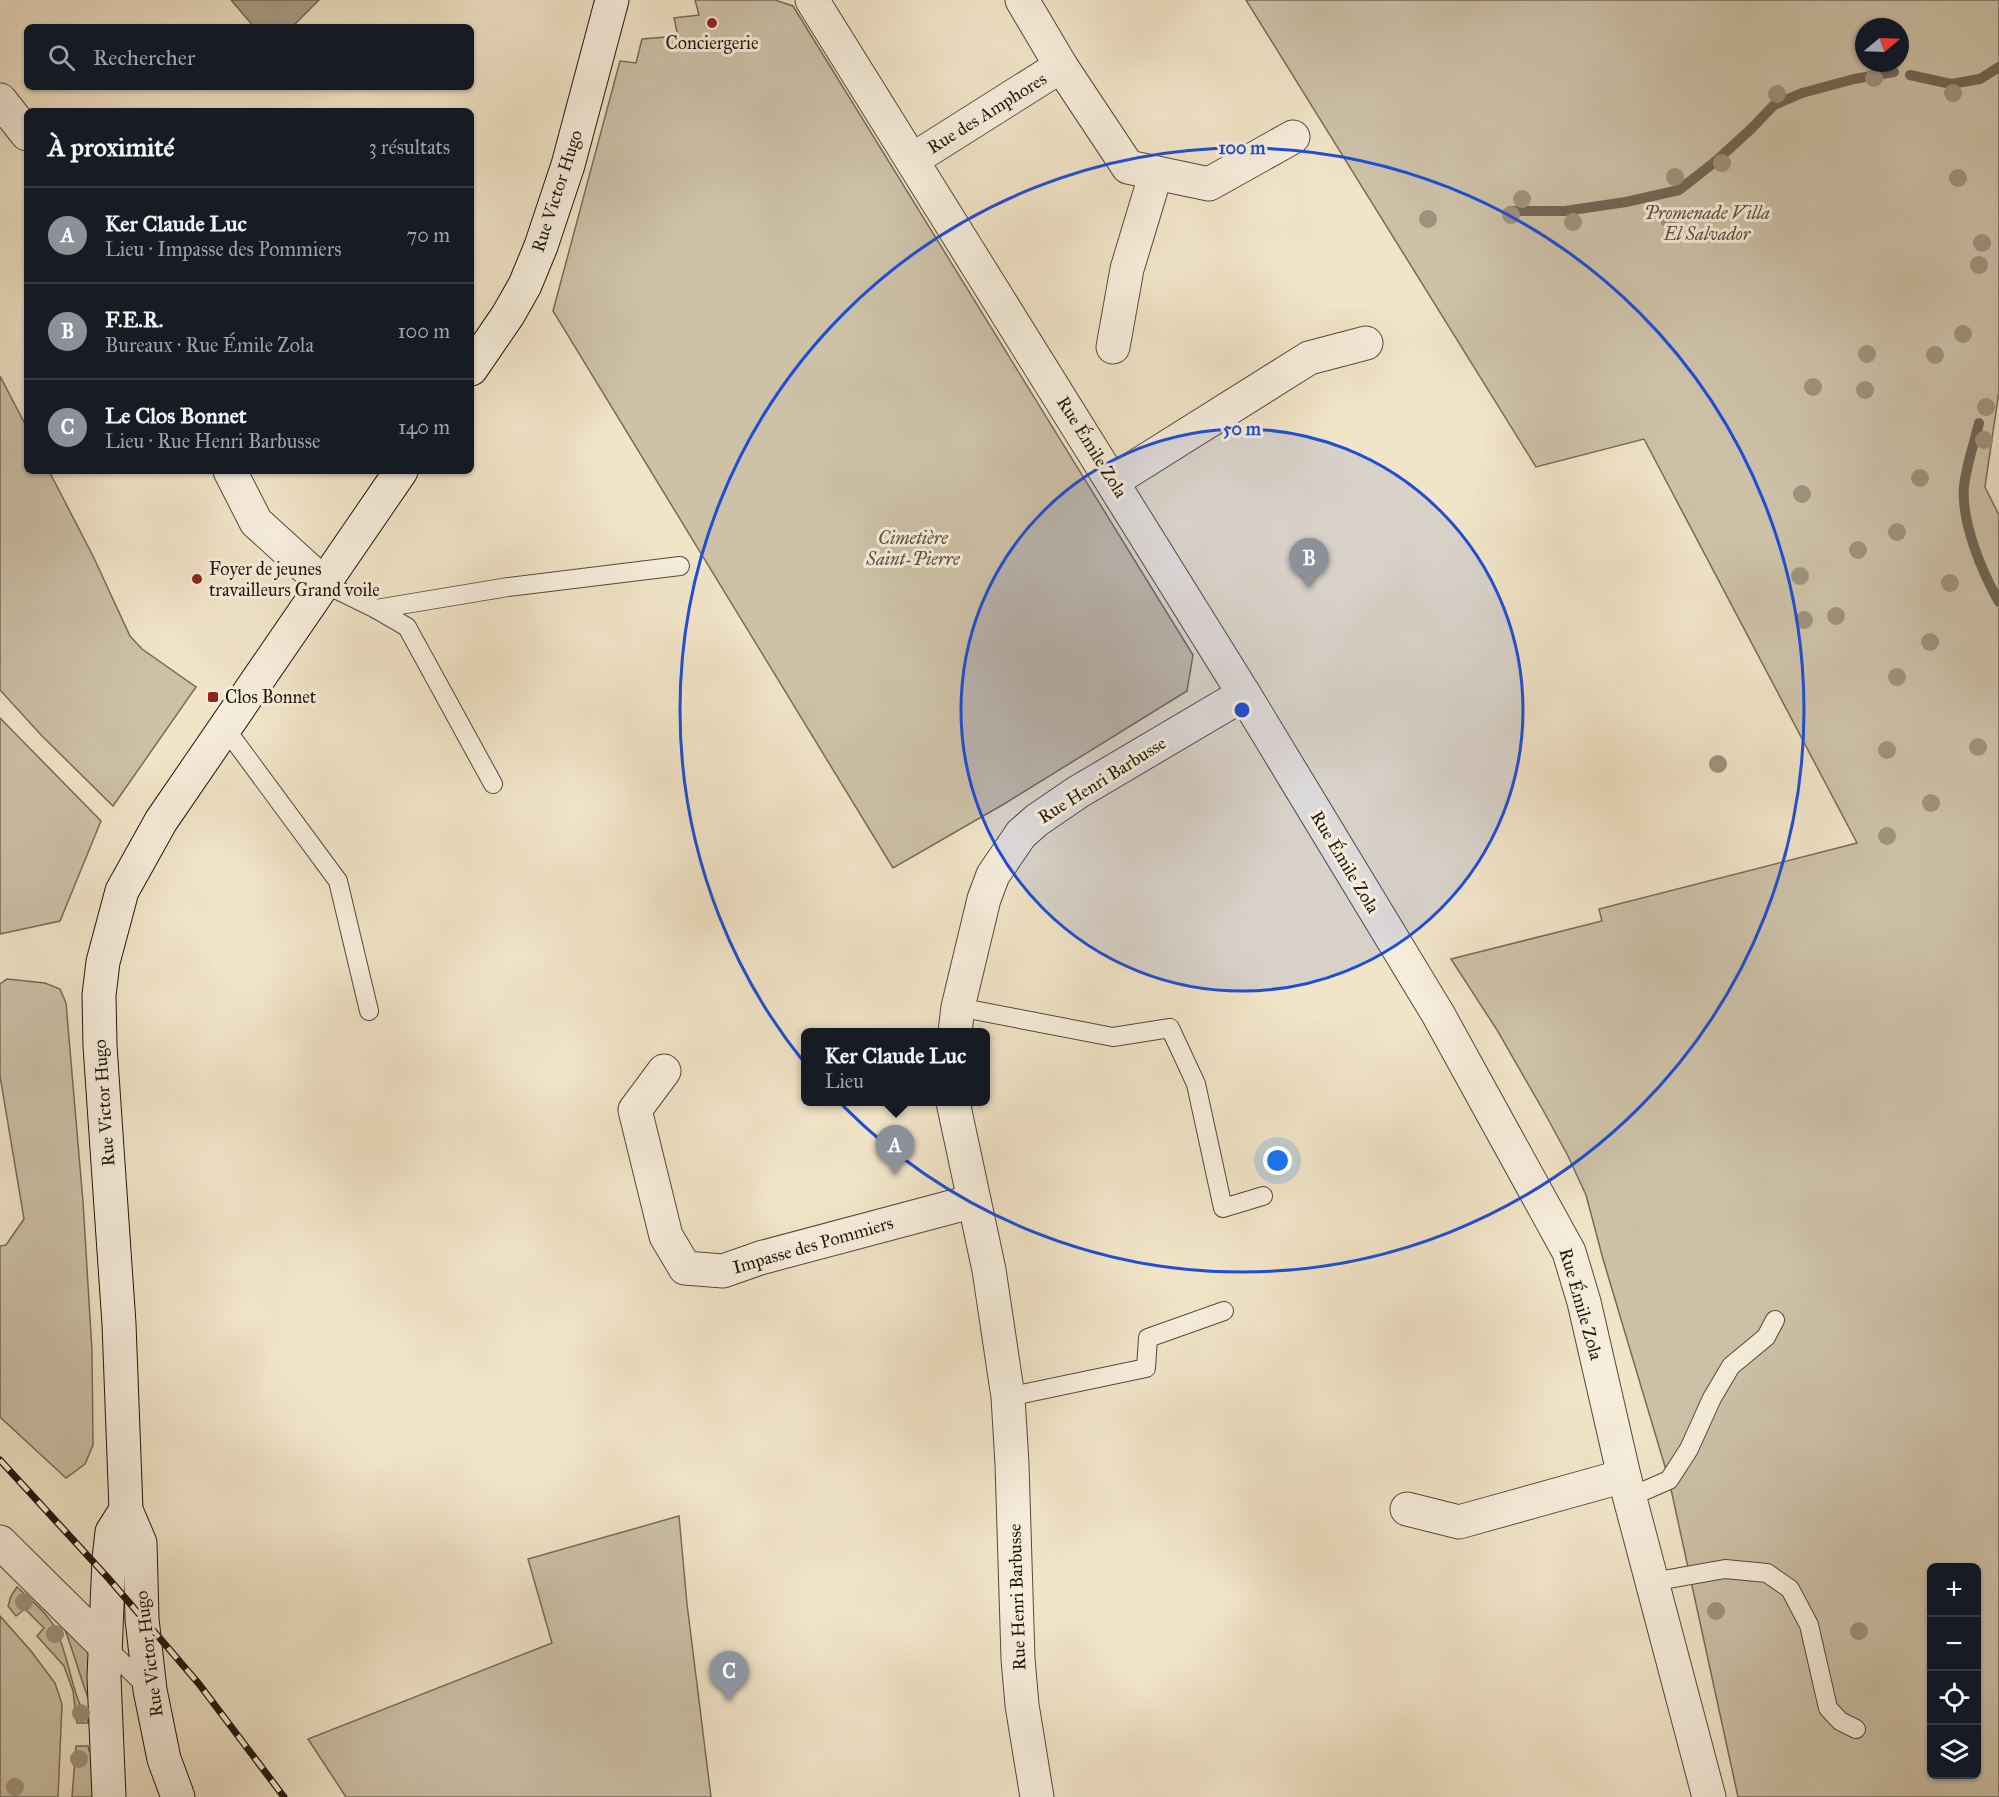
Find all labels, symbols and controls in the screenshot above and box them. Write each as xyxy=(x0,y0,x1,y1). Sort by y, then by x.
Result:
marker: Conciergerie xyxy=(705,16,719,30)
north arrow xyxy=(1855,18,1909,72)
search box xyxy=(24,24,474,90)
place label: Conciergerie xyxy=(666,32,758,55)
icon: search xyxy=(45,41,78,74)
text: Rechercher xyxy=(93,44,195,71)
street label: Rue des Amphores xyxy=(923,68,1051,158)
street label: Rue Victor Hugo xyxy=(527,127,588,255)
text: À proximité xyxy=(48,131,174,163)
text: 3 résultats xyxy=(369,135,450,159)
text: 100 m xyxy=(1219,137,1266,159)
park label: Promenade Villa El Salvador xyxy=(1644,202,1770,245)
text: Ker Claude Luc xyxy=(105,210,247,237)
text: A xyxy=(61,223,74,247)
text: 70 m xyxy=(407,223,450,247)
text: Lieu · Impasse des Pommiers xyxy=(105,237,341,261)
text: F.E.R. xyxy=(105,306,163,333)
text: B xyxy=(61,319,74,343)
text: 100 m xyxy=(398,319,450,343)
text: Bureaux · Rue Émile Zola xyxy=(105,333,314,357)
street label: Rue Émile Zola xyxy=(1052,391,1134,502)
text: Le Clos Bonnet xyxy=(105,402,247,429)
text: C xyxy=(61,415,74,439)
text: 140 m xyxy=(398,415,450,439)
text: 50 m xyxy=(1223,418,1262,440)
text: Lieu · Rue Henri Barbusse xyxy=(105,429,320,453)
park label: Cimetière Saint-Pierre xyxy=(865,527,961,570)
pin: B xyxy=(1290,538,1328,588)
place label: Foyer de jeunes travailleurs Grand voile xyxy=(209,558,380,601)
marker: Foyer de jeunes travailleurs Grand voile xyxy=(190,572,204,586)
place label: Clos Bonnet xyxy=(225,686,317,708)
marker: Clos Bonnet xyxy=(206,690,220,704)
centre of rings xyxy=(1232,700,1252,720)
street label: Rue Henri Barbusse xyxy=(1034,732,1170,828)
street label: Rue Émile Zola xyxy=(1306,806,1386,917)
popup xyxy=(801,1028,990,1106)
street label: Rue Victor Hugo xyxy=(89,1039,120,1167)
text: Ker Claude Luc xyxy=(825,1042,966,1069)
text: Lieu xyxy=(825,1069,864,1093)
pin: A xyxy=(876,1126,914,1175)
your location xyxy=(1263,1146,1292,1175)
street label: Impasse des Pommiers xyxy=(730,1212,896,1278)
street label: Rue Émile Zola xyxy=(1555,1245,1610,1363)
street label: Rue Henri Barbusse xyxy=(1003,1523,1031,1671)
map controls xyxy=(1927,1563,1981,1779)
button: + xyxy=(1927,1563,1981,1617)
street label: Rue Victor Hugo xyxy=(130,1589,169,1718)
button: − xyxy=(1927,1617,1981,1671)
pin: C xyxy=(710,1652,748,1701)
button: locate xyxy=(1927,1671,1981,1725)
button: layers xyxy=(1927,1725,1981,1779)

